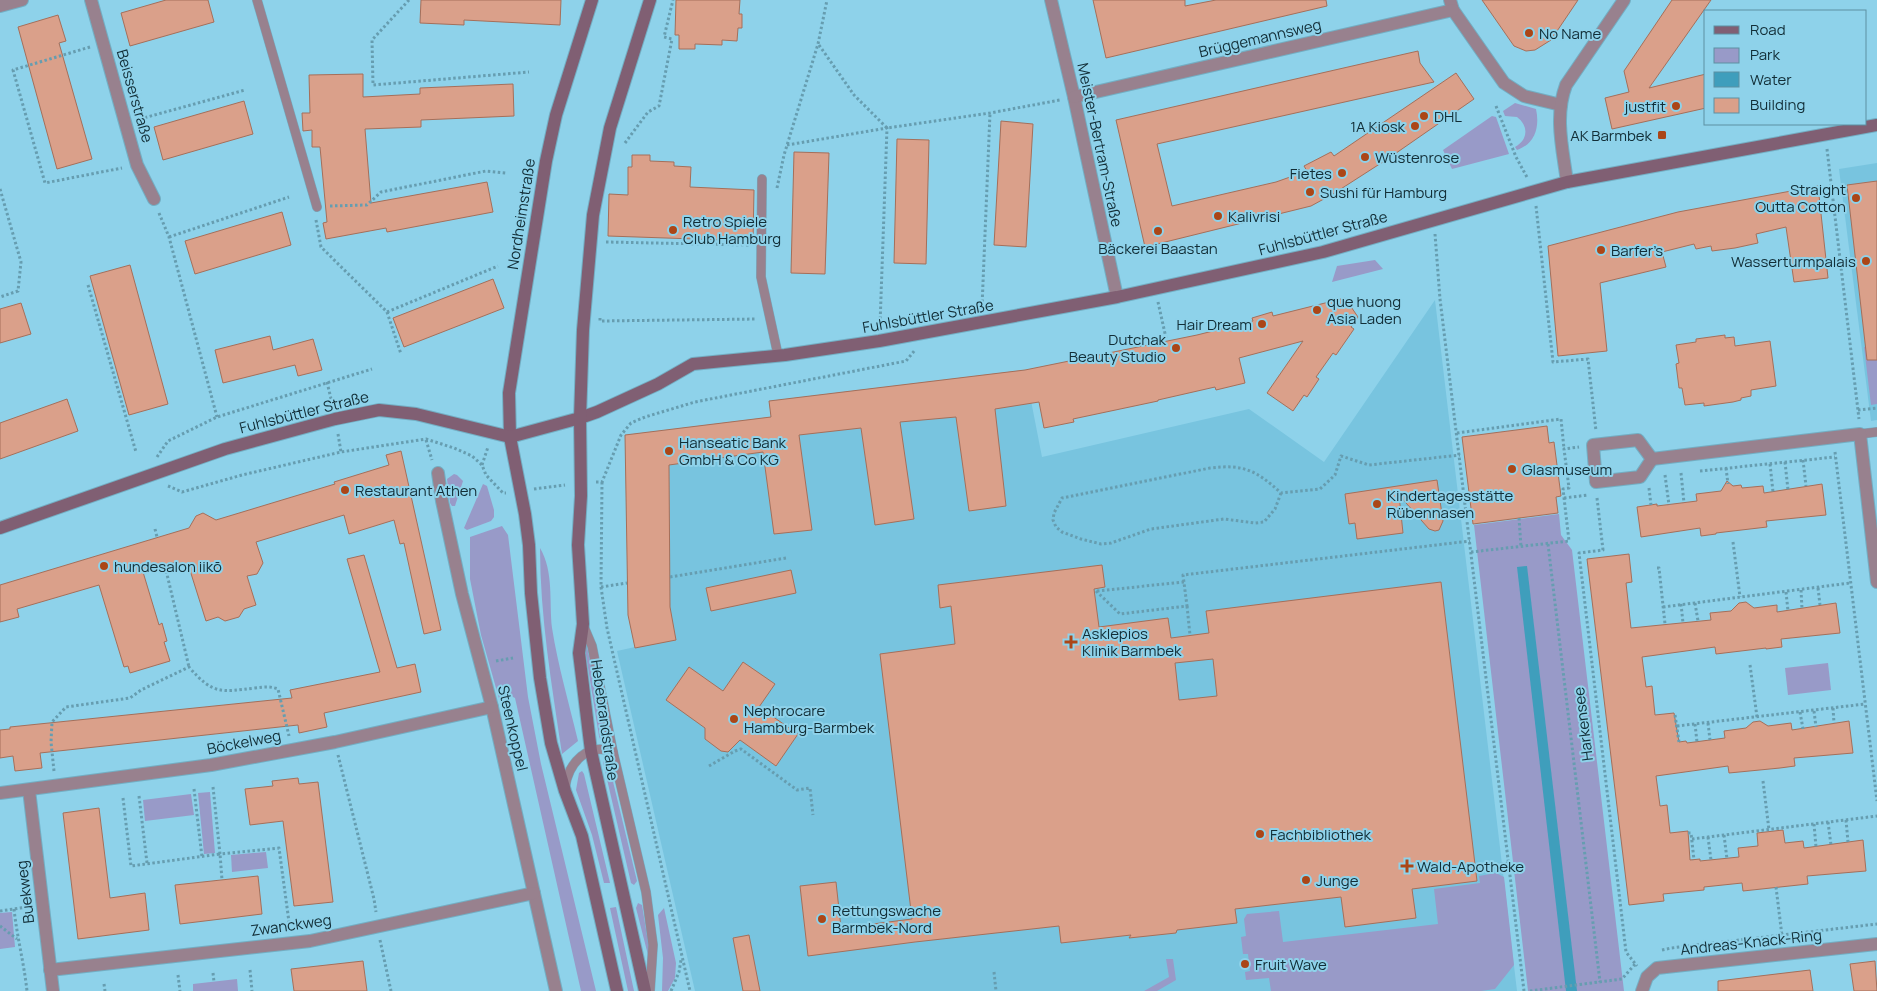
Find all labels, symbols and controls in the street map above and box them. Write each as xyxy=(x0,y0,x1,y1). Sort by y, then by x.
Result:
legend xyxy=(1704,10,1867,125)
street label: Brüggemannsweg xyxy=(1197,14,1323,62)
text: Road xyxy=(1750,19,1786,40)
place label: No Name xyxy=(1539,23,1601,44)
marker: No Name xyxy=(1523,27,1535,39)
text: Park xyxy=(1750,44,1780,65)
street label: Beisserstraße xyxy=(112,47,158,145)
street label: Meister-Bertram-Straße xyxy=(1072,61,1128,229)
text: Water xyxy=(1750,69,1792,90)
text: Building xyxy=(1750,94,1805,115)
place label: justfit xyxy=(1623,96,1666,117)
marker: justfit xyxy=(1670,100,1682,112)
place label: DHL xyxy=(1434,106,1462,127)
marker: DHL xyxy=(1418,110,1430,122)
place label: 1A Kiosk xyxy=(1350,116,1406,137)
marker: 1A Kiosk xyxy=(1409,120,1421,132)
place label: AK Barmbek xyxy=(1570,125,1653,146)
marker: AK Barmbek xyxy=(1656,129,1668,141)
place label: Wüstenrose xyxy=(1375,147,1459,168)
marker: Wüstenrose xyxy=(1359,151,1371,163)
street label: Nordheimstraße xyxy=(502,157,540,271)
place label: Fietes xyxy=(1290,163,1332,184)
marker: Fietes xyxy=(1336,167,1348,179)
place label: Straight Outta Cotton xyxy=(1755,179,1846,217)
place label: Sushi für Hamburg xyxy=(1320,182,1447,203)
marker: Sushi für Hamburg xyxy=(1304,186,1316,198)
marker: Straight Outta Cotton xyxy=(1850,192,1862,204)
place label: Kalivrisi xyxy=(1228,206,1280,227)
street label: Fuhlsbüttler Straße xyxy=(1256,206,1390,260)
marker: Kalivrisi xyxy=(1212,210,1224,222)
place label: Retro Spiele Club Hamburg xyxy=(683,211,781,249)
marker: Retro Spiele Club Hamburg xyxy=(667,224,679,236)
marker: Bäckerei Baastan xyxy=(1152,225,1164,237)
place label: Bäckerei Baastan xyxy=(1098,238,1218,259)
place label: Barfer’s xyxy=(1611,240,1663,261)
marker: Barfer’s xyxy=(1595,244,1607,256)
place label: Wasserturmpalais xyxy=(1731,251,1856,272)
marker: Wasserturmpalais xyxy=(1860,255,1872,267)
place label: que huong Asia Laden xyxy=(1327,291,1402,329)
street label: Fuhlsbüttler Straße xyxy=(861,294,995,338)
marker: que huong Asia Laden xyxy=(1311,304,1323,316)
place label: Hair Dream xyxy=(1176,314,1252,335)
marker: Hair Dream xyxy=(1256,318,1268,330)
place label: Dutchak Beauty Studio xyxy=(1069,329,1167,367)
marker: Dutchak Beauty Studio xyxy=(1170,342,1182,354)
street label: Fuhlsbüttler Straße xyxy=(237,386,371,438)
place label: Hanseatic Bank GmbH & Co KG xyxy=(679,432,787,470)
marker: Hanseatic Bank GmbH & Co KG xyxy=(663,445,675,457)
place label: Glasmuseum xyxy=(1522,459,1612,480)
marker: Glasmuseum xyxy=(1506,463,1518,475)
place label: Restaurant Athen xyxy=(355,480,477,501)
marker: Restaurant Athen xyxy=(339,484,351,496)
place label: Kindertagesstätte Rübennasen xyxy=(1387,485,1514,523)
marker: Kindertagesstätte Rübennasen xyxy=(1371,498,1383,510)
place label: hundesalon iikō xyxy=(114,556,222,577)
marker: hundesalon iikō xyxy=(98,560,110,572)
place label: Asklepios Klinik Barmbek xyxy=(1082,623,1182,661)
marker: Asklepios Klinik Barmbek xyxy=(1064,635,1078,649)
street label: Hebebrandstraße xyxy=(586,658,624,782)
street label: Steenkoppel xyxy=(493,683,533,773)
street label: Harkensee xyxy=(1568,686,1598,762)
place label: Nephrocare Hamburg-Barmbek xyxy=(744,700,875,738)
marker: Nephrocare Hamburg-Barmbek xyxy=(728,713,740,725)
street label: Böckelweg xyxy=(205,725,283,759)
place label: Fachbibliothek xyxy=(1270,824,1372,845)
marker: Fachbibliothek xyxy=(1254,828,1266,840)
place label: Wald-Apotheke xyxy=(1417,856,1524,877)
street label: Buekweg xyxy=(11,859,39,925)
marker: Wald-Apotheke xyxy=(1401,860,1413,872)
place label: Junge xyxy=(1316,870,1359,891)
marker: Junge xyxy=(1300,874,1312,886)
place label: Rettungswache Barmbek-Nord xyxy=(832,900,941,938)
street label: Zwanckweg xyxy=(249,909,333,941)
marker: Rettungswache Barmbek-Nord xyxy=(816,913,828,925)
street label: Andreas-Knack-Ring xyxy=(1679,924,1823,960)
place label: Fruit Wave xyxy=(1255,954,1327,975)
marker: Fruit Wave xyxy=(1239,958,1251,970)

